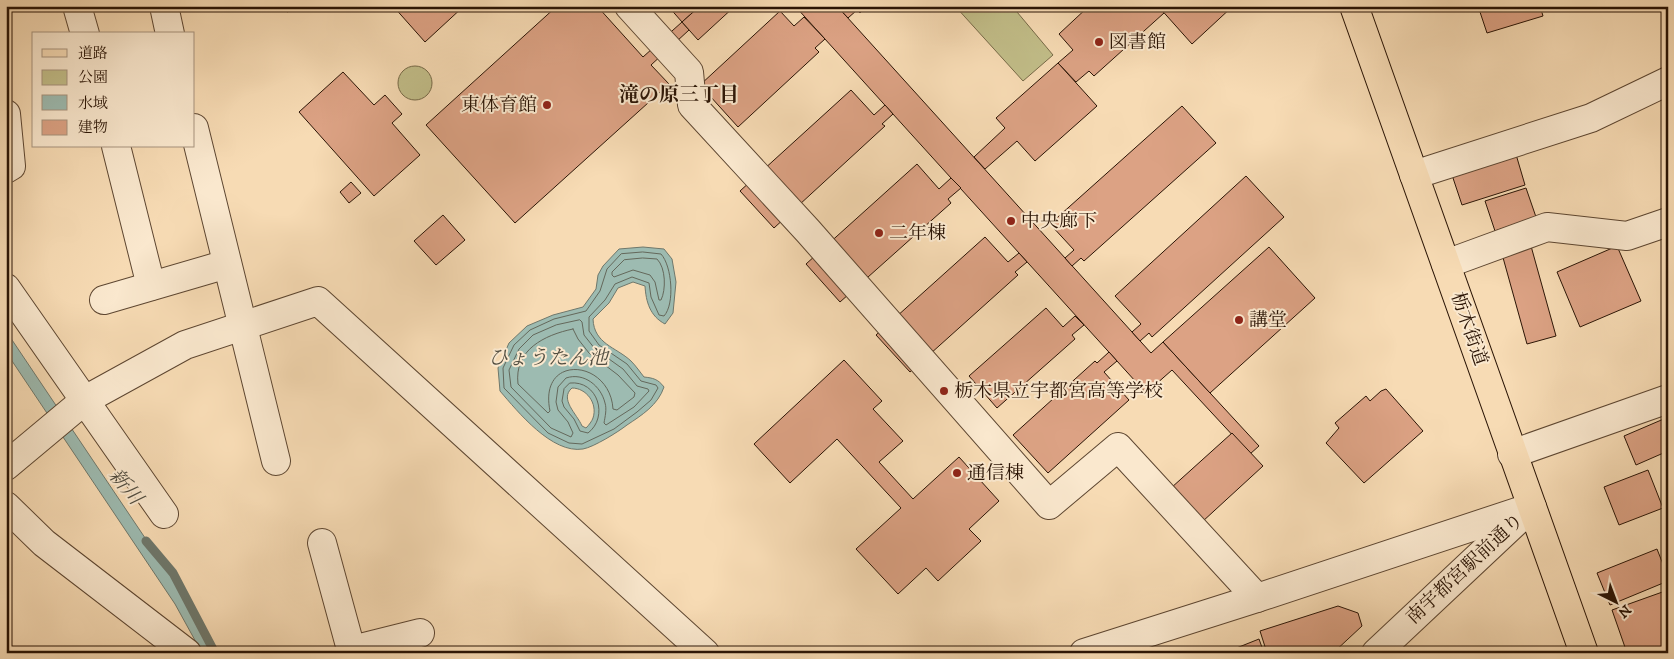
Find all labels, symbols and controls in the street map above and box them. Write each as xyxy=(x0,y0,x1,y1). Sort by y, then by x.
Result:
place label: 図書館 xyxy=(1109,31,1166,54)
legend xyxy=(32,32,195,148)
marker: 図書館 xyxy=(1093,36,1105,48)
text: 道路 xyxy=(78,44,108,63)
text: 公園 xyxy=(78,68,108,87)
district label: 滝の原三丁目 xyxy=(619,83,739,108)
text: 水域 xyxy=(78,94,108,113)
place label: 東体育館 xyxy=(461,94,537,117)
marker: 東体育館 xyxy=(541,99,553,111)
text: 建物 xyxy=(78,118,108,137)
place label: 中央廊下 xyxy=(1021,210,1097,233)
marker: 中央廊下 xyxy=(1005,215,1017,227)
place label: 二年棟 xyxy=(889,222,946,245)
marker: 二年棟 xyxy=(873,227,885,239)
street label: 栃木街道 xyxy=(1446,289,1492,369)
place label: 講堂 xyxy=(1249,309,1287,332)
marker: 講堂 xyxy=(1233,314,1245,326)
water label: ひょうたん池 xyxy=(488,346,610,371)
place label: 栃木県立宇都宮高等学校 xyxy=(954,380,1163,403)
marker: 栃木県立宇都宮高等学校 xyxy=(938,385,950,397)
place label: 通信棟 xyxy=(967,462,1024,485)
water label: 新川 xyxy=(103,464,149,512)
marker: 通信棟 xyxy=(951,467,963,479)
street label: 南宇都宮駅前通り xyxy=(1402,509,1528,629)
north arrow xyxy=(1592,576,1642,626)
text: N xyxy=(1613,600,1634,622)

